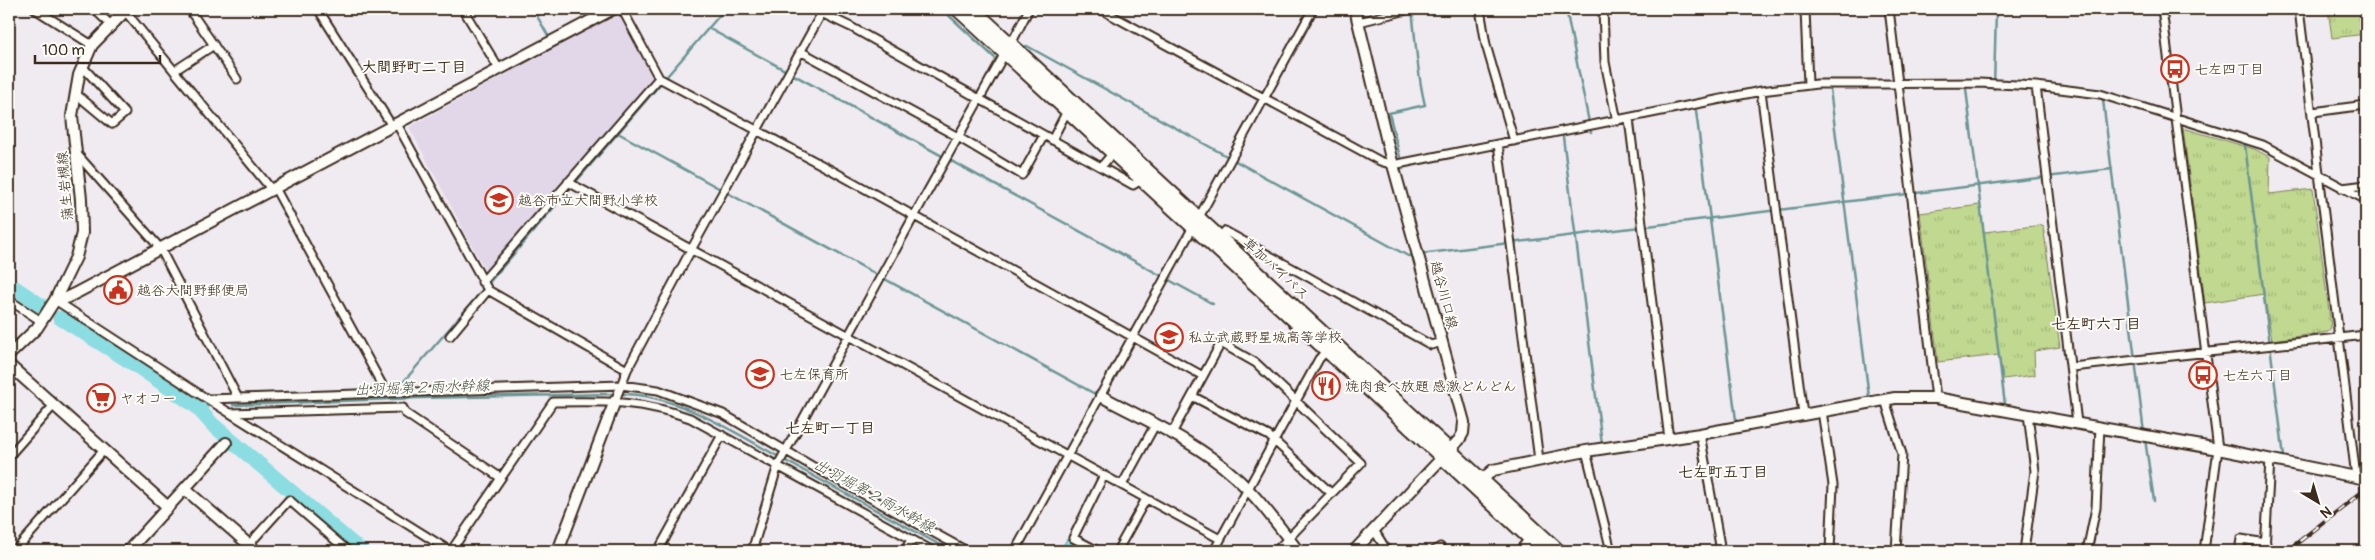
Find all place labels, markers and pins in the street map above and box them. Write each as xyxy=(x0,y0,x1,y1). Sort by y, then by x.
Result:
bus stop icon: 七左四丁目 xyxy=(2160,54,2190,84)
place label: 七左四丁目 xyxy=(2194,61,2264,78)
school or university icon: 越谷市立大間野小学校 xyxy=(484,185,514,215)
place label: 越谷市立大間野小学校 xyxy=(518,192,658,209)
public building icon: 越谷大間野郵便局 xyxy=(103,275,133,305)
place label: 越谷大間野郵便局 xyxy=(137,282,249,299)
school or university icon: 私立武蔵野星城高等学校 xyxy=(1154,322,1184,352)
place label: 私立武蔵野星城高等学校 xyxy=(1188,329,1342,346)
school or university icon: 七左保育所 xyxy=(745,359,775,389)
bus stop icon: 七左六丁目 xyxy=(2188,360,2218,390)
place label: 七左保育所 xyxy=(779,366,849,383)
place label: 七左六丁目 xyxy=(2222,367,2292,384)
restaurant icon: 焼肉食べ放題 感激どんどん xyxy=(1311,371,1341,401)
place label: 焼肉食べ放題 感激どんどん xyxy=(1345,378,1517,395)
supermarket icon: ヤオコー xyxy=(86,383,116,413)
place label: ヤオコー xyxy=(120,390,176,407)

